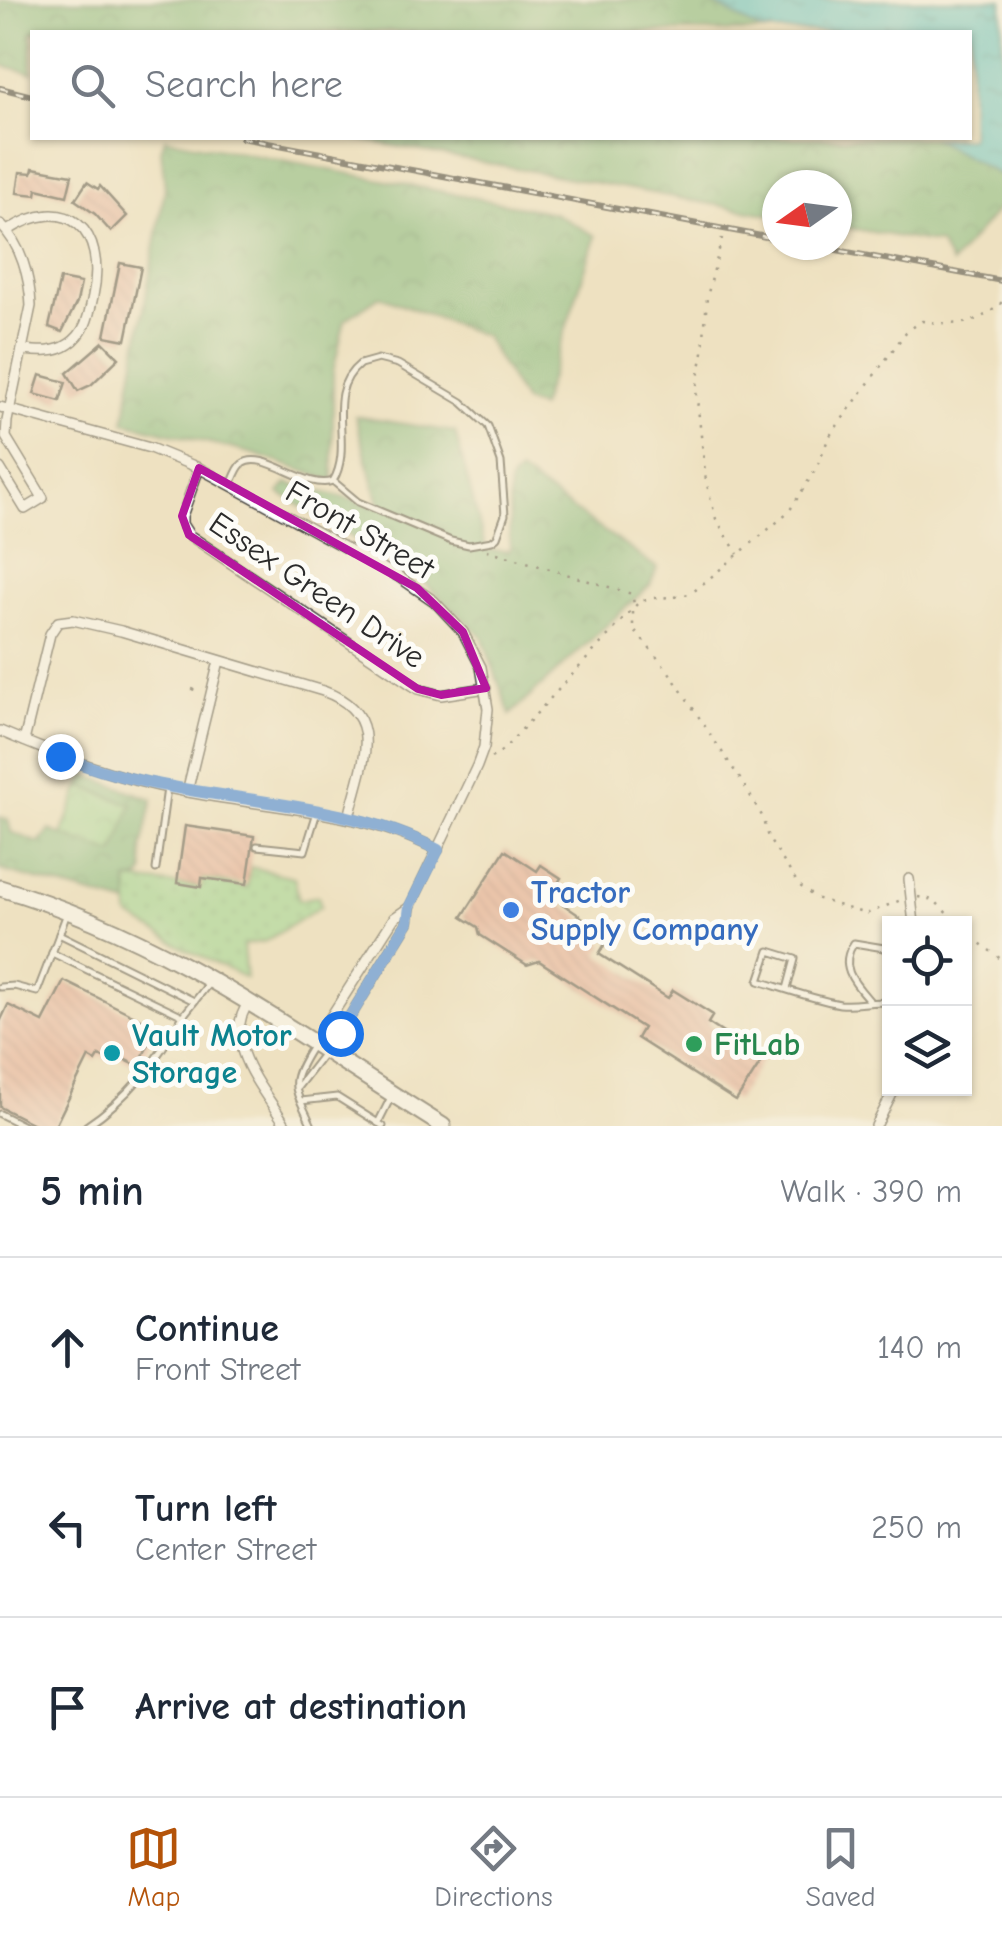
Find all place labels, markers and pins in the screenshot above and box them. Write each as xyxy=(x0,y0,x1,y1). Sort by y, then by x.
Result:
place label: Tractor Supply Company xyxy=(531,874,759,948)
marker: Tractor Supply Company xyxy=(500,899,522,921)
place label: Vault Motor Storage xyxy=(132,1017,292,1091)
place label: FitLab xyxy=(714,1026,800,1063)
marker: FitLab xyxy=(683,1033,705,1055)
marker: Vault Motor Storage xyxy=(101,1042,123,1064)

